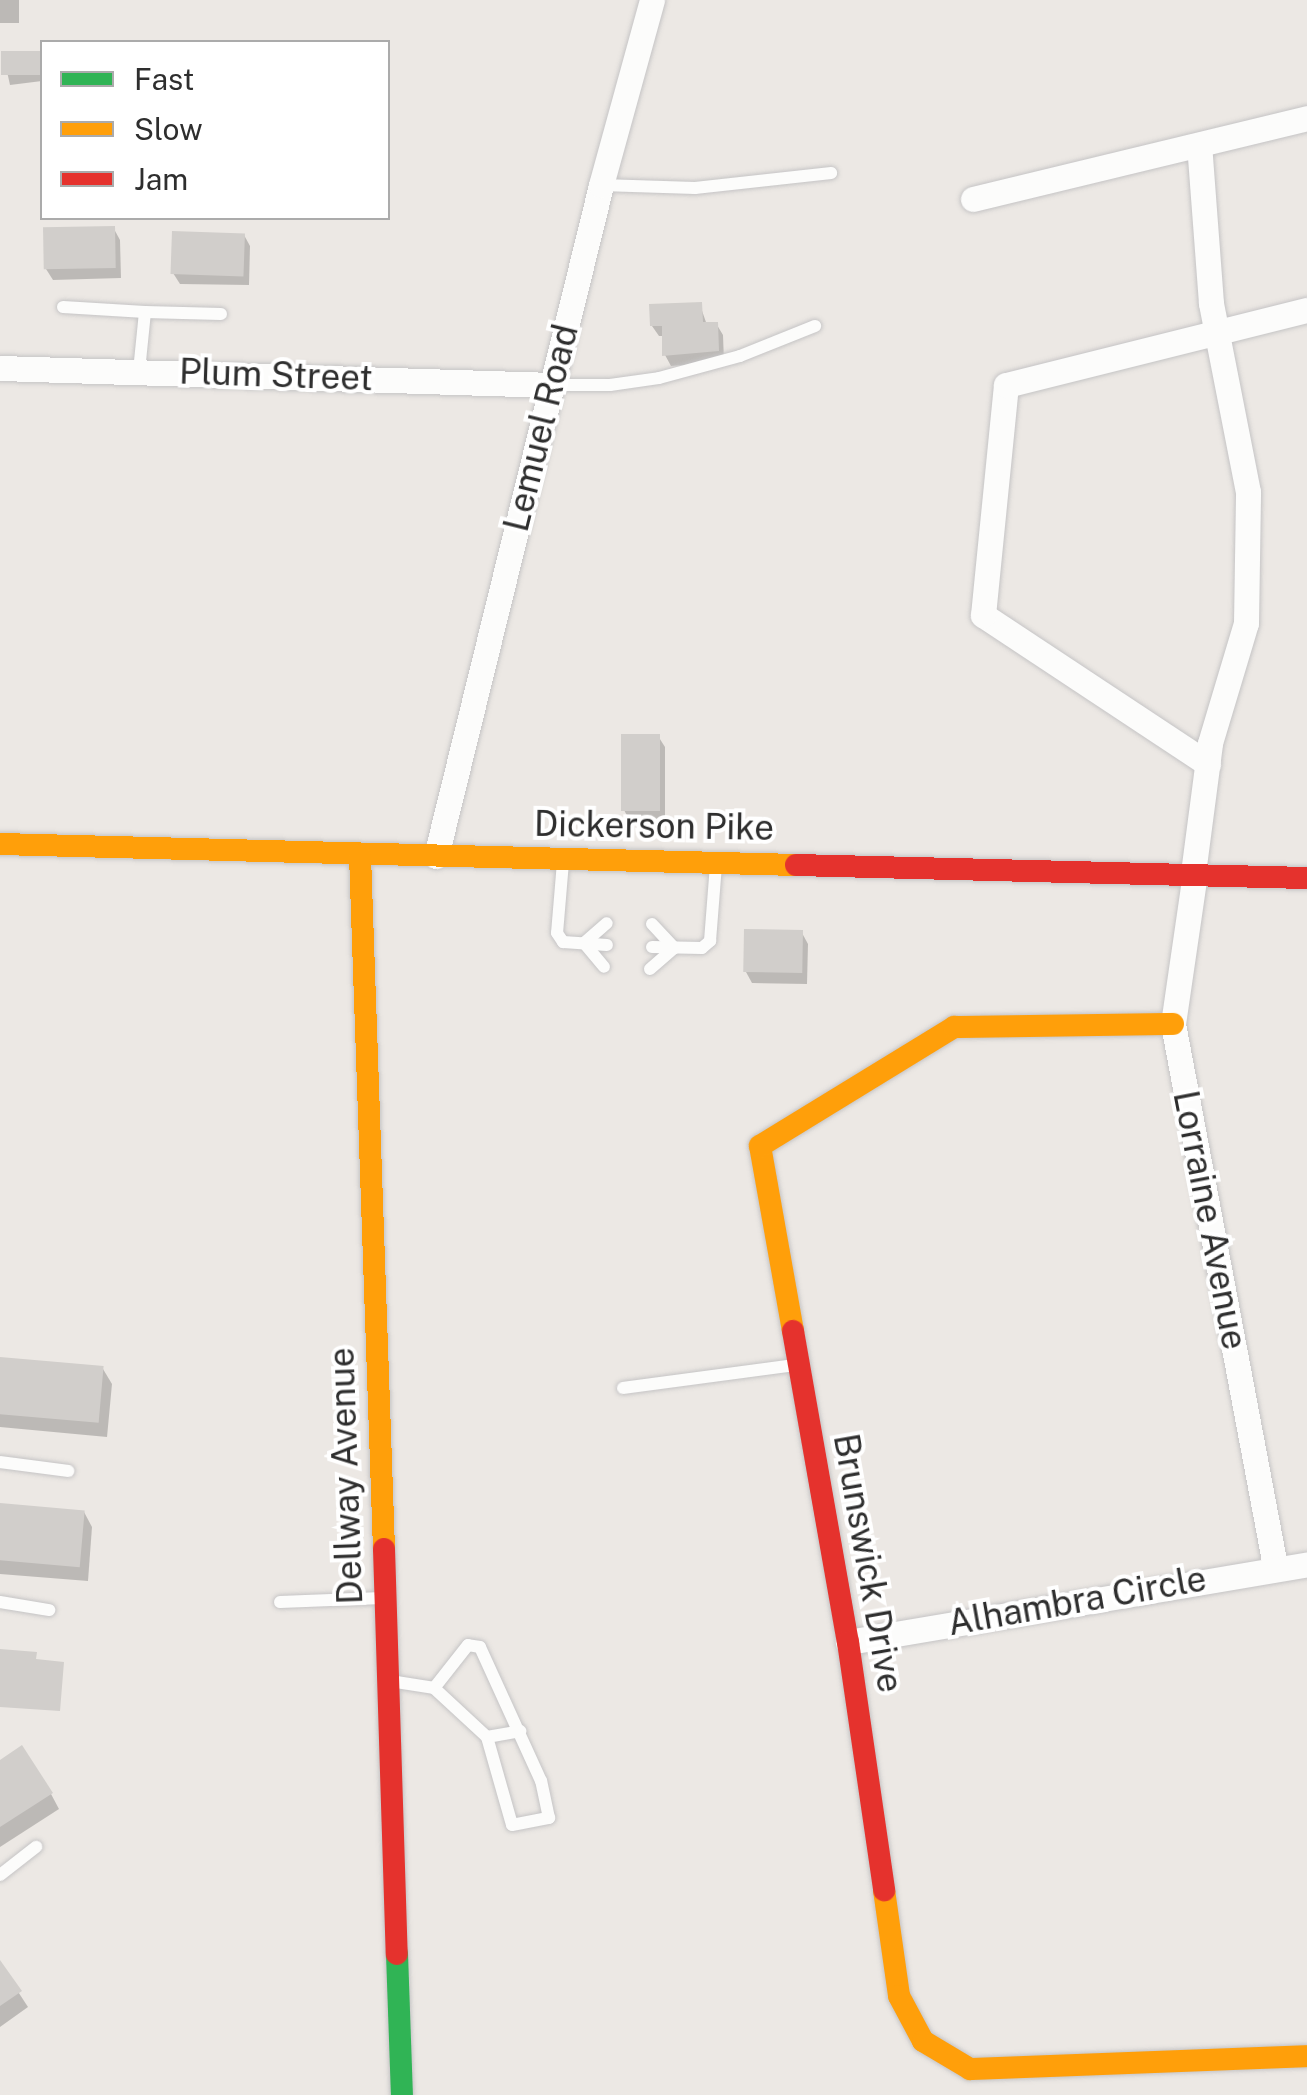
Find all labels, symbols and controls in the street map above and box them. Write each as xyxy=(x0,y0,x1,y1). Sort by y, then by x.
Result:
legend xyxy=(40,40,390,220)
text: Fast xyxy=(134,61,194,97)
text: Slow xyxy=(134,111,203,147)
text: Jam xyxy=(134,161,188,197)
street label: Lemuel Road xyxy=(495,320,587,536)
street label: Plum Street xyxy=(178,351,374,399)
street label: Dickerson Pike xyxy=(534,803,774,849)
street label: Lorraine Avenue xyxy=(1164,1087,1256,1353)
street label: Dellway Avenue xyxy=(321,1347,371,1605)
street label: Brunswick Drive xyxy=(825,1430,911,1696)
street label: Alhambra Circle xyxy=(945,1558,1209,1644)

